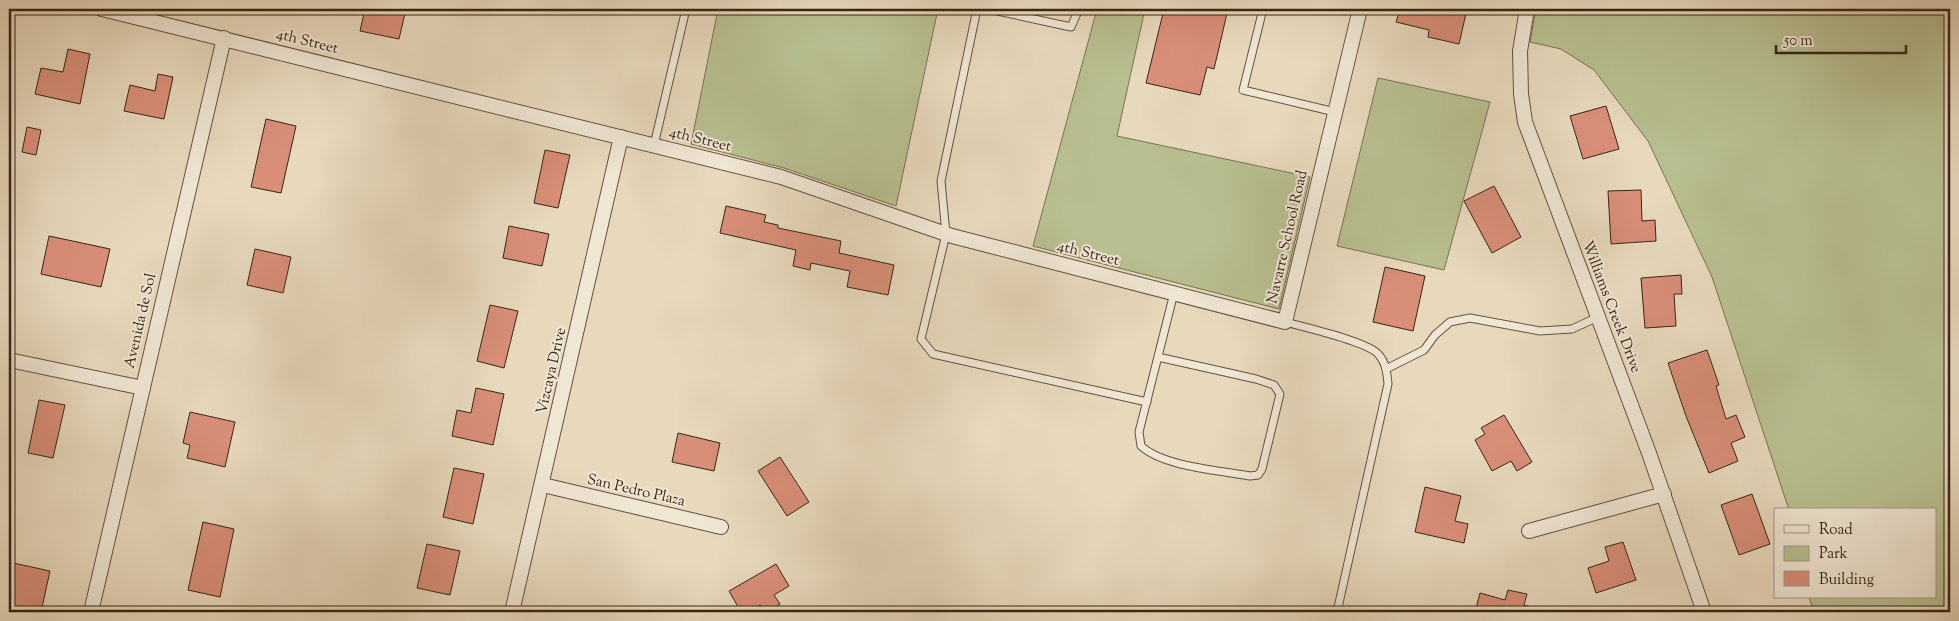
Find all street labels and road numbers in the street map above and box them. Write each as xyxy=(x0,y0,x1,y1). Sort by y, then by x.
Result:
street label: 4th Street xyxy=(274,24,340,60)
street label: 4th Street xyxy=(667,122,733,158)
street label: Navarre School Road xyxy=(1262,168,1314,306)
street label: 4th Street xyxy=(1055,236,1121,272)
street label: Williams Creek Drive xyxy=(1576,238,1646,376)
street label: Avenida de Sol xyxy=(120,271,162,371)
street label: Vizcaya Drive xyxy=(532,326,572,416)
street label: San Pedro Plaza xyxy=(585,469,687,513)

